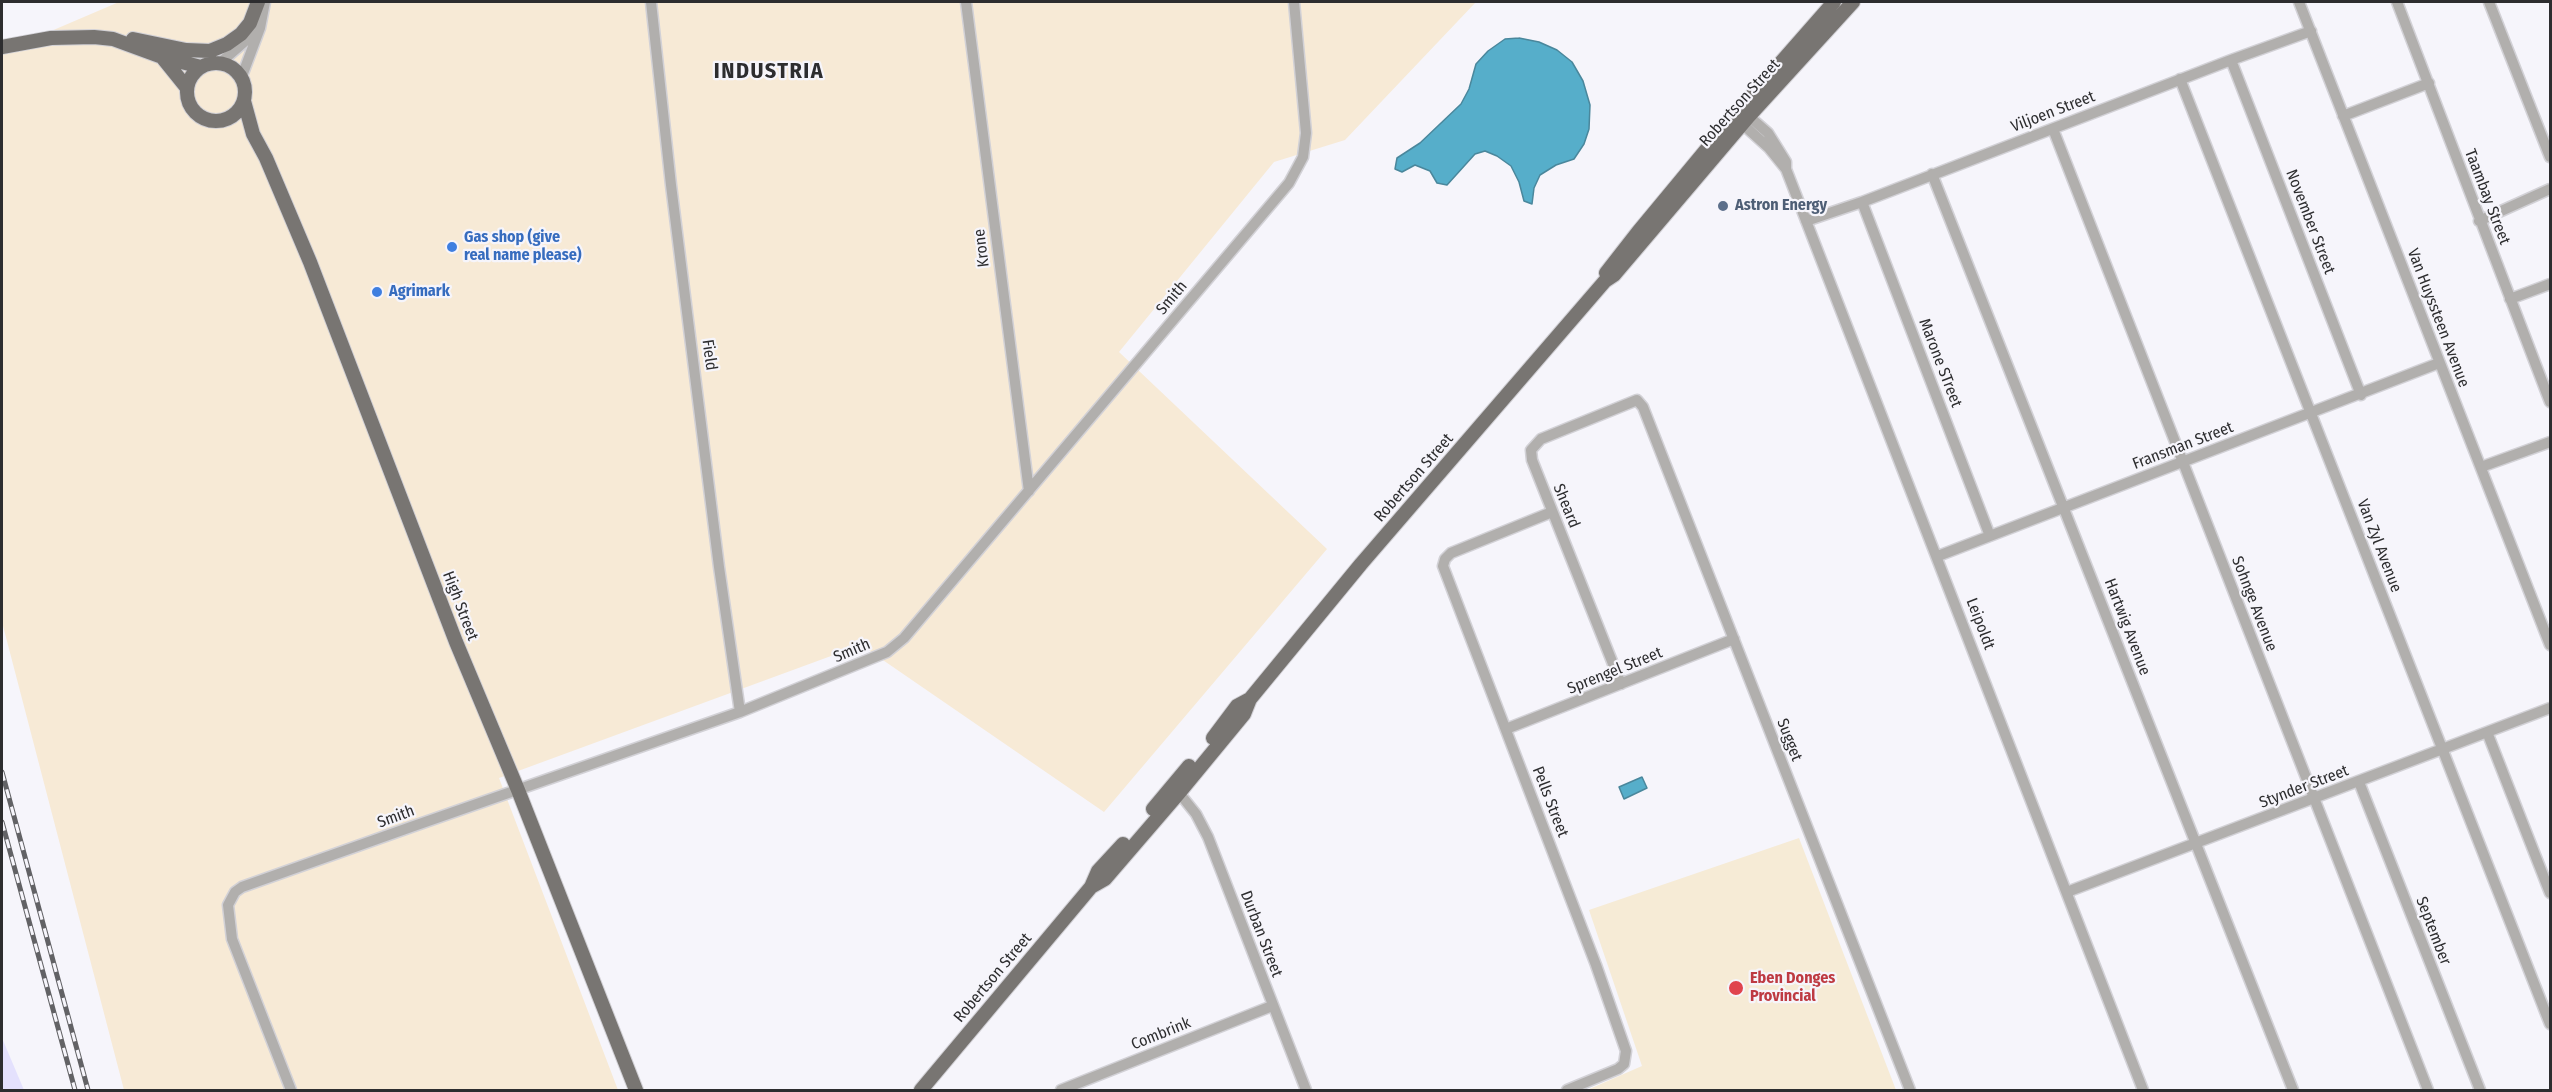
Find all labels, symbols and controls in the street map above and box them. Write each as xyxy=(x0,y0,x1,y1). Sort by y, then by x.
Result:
street label: Robertson Street xyxy=(1696,55,1784,151)
district label: INDUSTRIA xyxy=(714,59,824,85)
street label: Viljoen Street xyxy=(2008,87,2098,137)
street label: Taambay Street xyxy=(2460,147,2514,247)
street label: November Street xyxy=(2281,167,2339,277)
place label: Astron Energy xyxy=(1735,196,1827,216)
marker: Astron Energy xyxy=(1716,199,1730,213)
place label: Gas shop (give real name please) xyxy=(464,228,582,266)
street label: Krone xyxy=(970,228,994,268)
marker: Gas shop (give real name please) xyxy=(445,240,459,254)
street label: Van Huyssteen Avenue xyxy=(2403,246,2473,390)
street label: Smith xyxy=(1152,277,1192,319)
place label: Agrimark xyxy=(389,282,450,302)
marker: Agrimark xyxy=(370,285,384,299)
street label: Marone STreet xyxy=(1914,316,1966,410)
street label: Field xyxy=(697,338,721,372)
street label: Fransman Street xyxy=(2130,418,2236,474)
street label: Robertson Street xyxy=(1370,430,1458,526)
street label: Sheard xyxy=(1549,481,1583,531)
street label: Van Zyl Avenue xyxy=(2352,497,2406,595)
street label: Sohnge Avenue xyxy=(2227,554,2281,654)
street label: High Street xyxy=(438,569,482,643)
street label: Hartwig Avenue xyxy=(2100,576,2154,678)
street label: Leipoldt xyxy=(1961,596,1999,652)
street label: Smith xyxy=(831,635,873,667)
street label: Sprengel Street xyxy=(1565,643,1665,699)
street label: Sugget xyxy=(1772,716,1806,764)
street label: Stynder Street xyxy=(2257,761,2351,813)
street label: Pells Street xyxy=(1528,764,1572,840)
street label: Smith xyxy=(375,801,417,833)
street label: Durban Street xyxy=(1236,888,1286,980)
street label: September xyxy=(2411,894,2455,968)
street label: Robertson Street xyxy=(950,929,1036,1027)
place label: Eben Donges Provincial xyxy=(1750,969,1835,1007)
marker: Eben Donges Provincial xyxy=(1727,979,1745,997)
street label: Combrink xyxy=(1128,1013,1194,1055)

